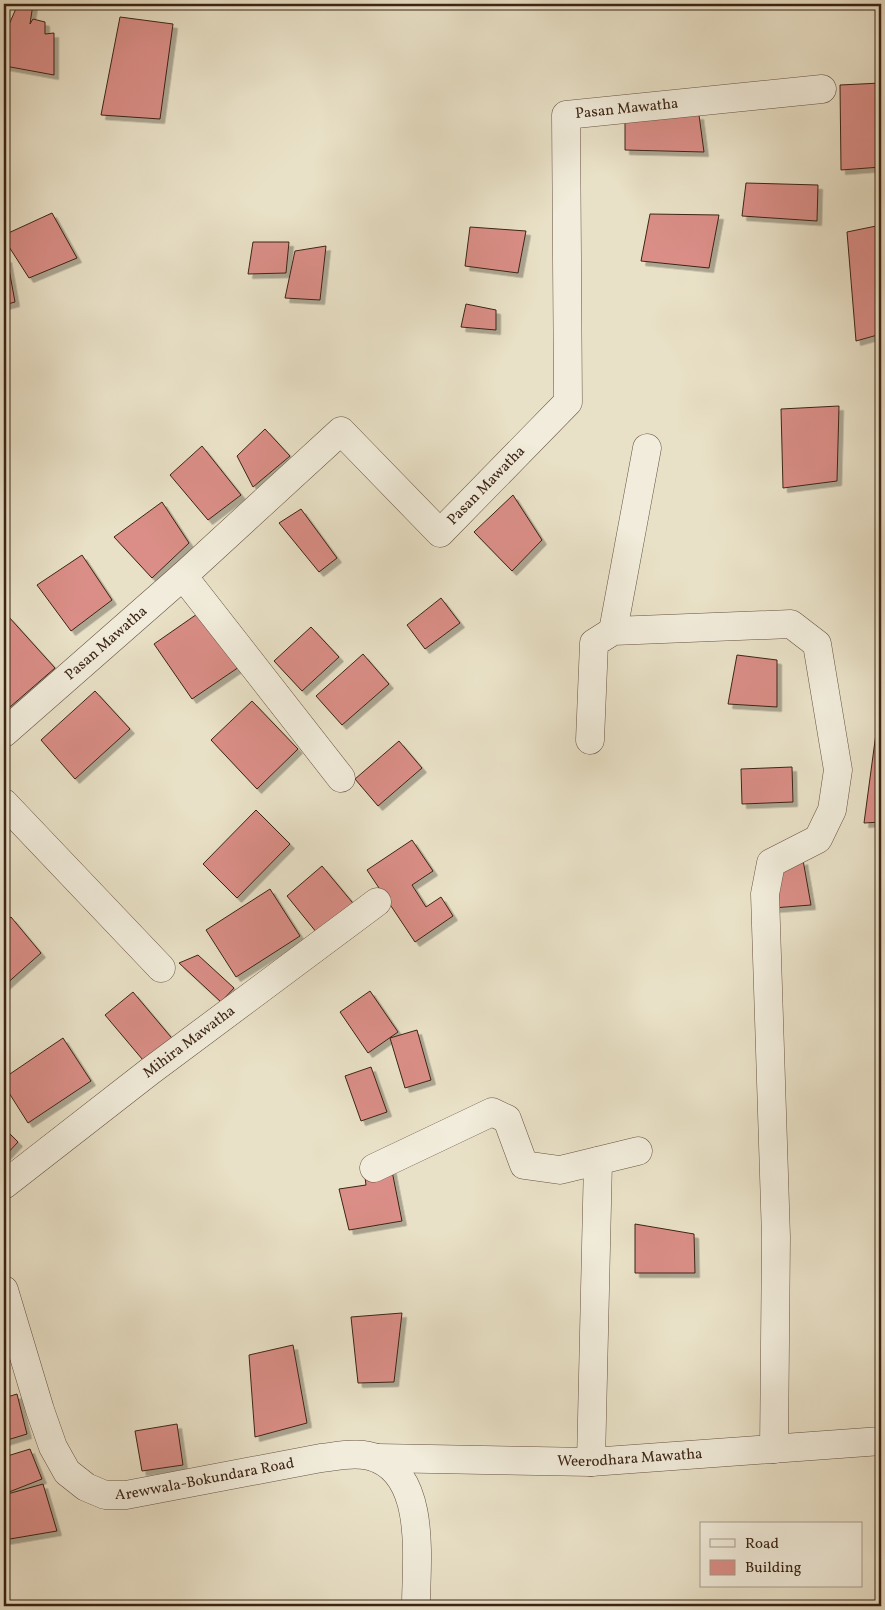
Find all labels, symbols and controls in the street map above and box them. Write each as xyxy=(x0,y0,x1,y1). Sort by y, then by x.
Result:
street label: Pasan Mawatha xyxy=(574,93,679,125)
street label: Pasan Mawatha xyxy=(443,441,530,530)
street label: Pasan Mawatha xyxy=(60,601,152,685)
street label: Mihira Mawatha xyxy=(139,1001,240,1083)
street label: Weerodhara Mawatha xyxy=(557,1443,703,1473)
street label: Arewwala-Bokundara Road xyxy=(115,1453,296,1506)
legend xyxy=(700,1522,862,1588)
text: Road xyxy=(745,1534,779,1555)
text: Building xyxy=(745,1558,802,1579)

